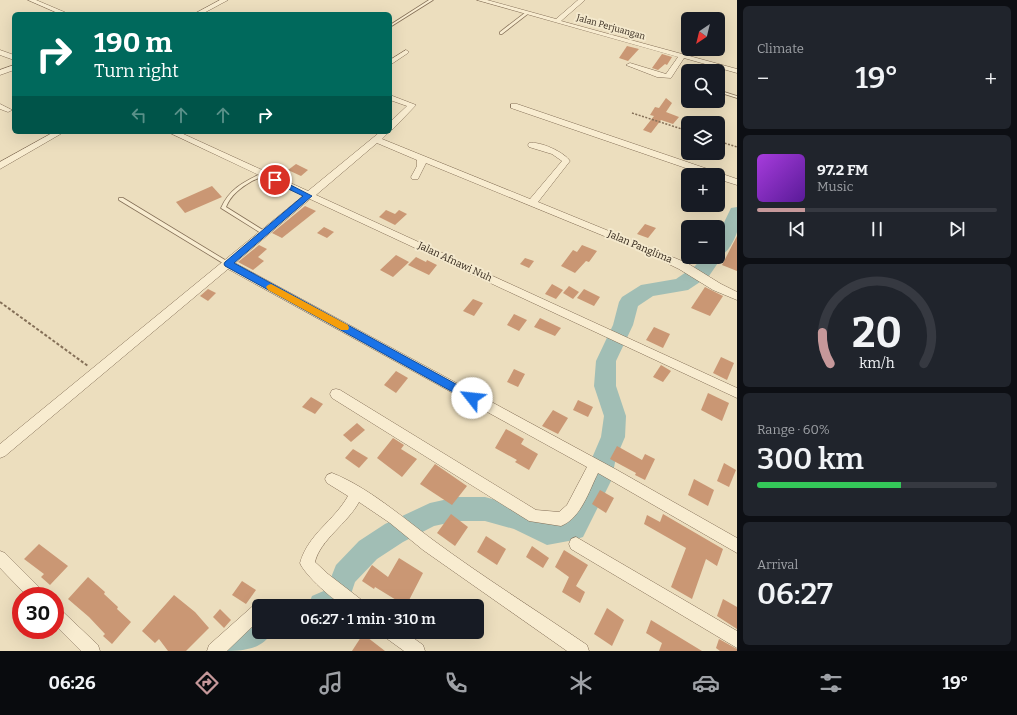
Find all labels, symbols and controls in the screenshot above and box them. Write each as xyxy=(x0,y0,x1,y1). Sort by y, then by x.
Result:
street label: Jalan Perjuangan xyxy=(575,12,647,42)
north arrow xyxy=(681,12,725,56)
map controls xyxy=(681,12,725,264)
text: 190 m xyxy=(94,26,172,59)
icon: right xyxy=(28,28,80,80)
text: Climate xyxy=(757,41,804,56)
text: Turn right xyxy=(94,60,179,82)
text: 19° xyxy=(855,60,898,96)
button: search xyxy=(681,64,725,108)
text: − xyxy=(757,65,769,92)
text: + xyxy=(984,65,997,92)
icon: left xyxy=(128,104,150,126)
icon: ahead xyxy=(170,104,192,126)
icon: ahead xyxy=(212,104,234,126)
icon: right xyxy=(254,104,276,126)
button: layers xyxy=(681,116,725,160)
text: 97.2 FM xyxy=(817,161,868,179)
pin xyxy=(258,163,292,197)
button: + xyxy=(681,168,725,212)
icon: arrive xyxy=(264,169,286,191)
text: Music xyxy=(817,179,853,194)
icon: previous xyxy=(786,218,808,240)
icon: pause xyxy=(866,218,888,240)
icon: next xyxy=(946,218,968,240)
button: − xyxy=(681,220,725,264)
street label: Jalan Panglima xyxy=(605,228,675,266)
street label: Jalan Afnawi Nuh xyxy=(415,239,495,285)
text: 20 xyxy=(852,307,902,357)
text: km/h xyxy=(859,354,895,371)
position arrow xyxy=(451,377,493,419)
text: Range · 60% xyxy=(757,422,830,437)
text: 300 km xyxy=(757,441,864,477)
text: Arrival xyxy=(757,557,798,572)
text: 06:27 xyxy=(757,576,833,612)
speed limit sign: 30 xyxy=(12,587,64,639)
text: 06:27 · 1 min · 310 m xyxy=(300,610,436,628)
icon: directions xyxy=(193,669,221,697)
icon: music xyxy=(317,669,345,697)
icon: phone xyxy=(442,669,470,697)
icon: climate xyxy=(567,669,595,697)
icon: car xyxy=(692,669,720,697)
icon: filters xyxy=(817,669,845,697)
text: 06:26 xyxy=(48,672,96,694)
text: 19° xyxy=(942,672,969,694)

